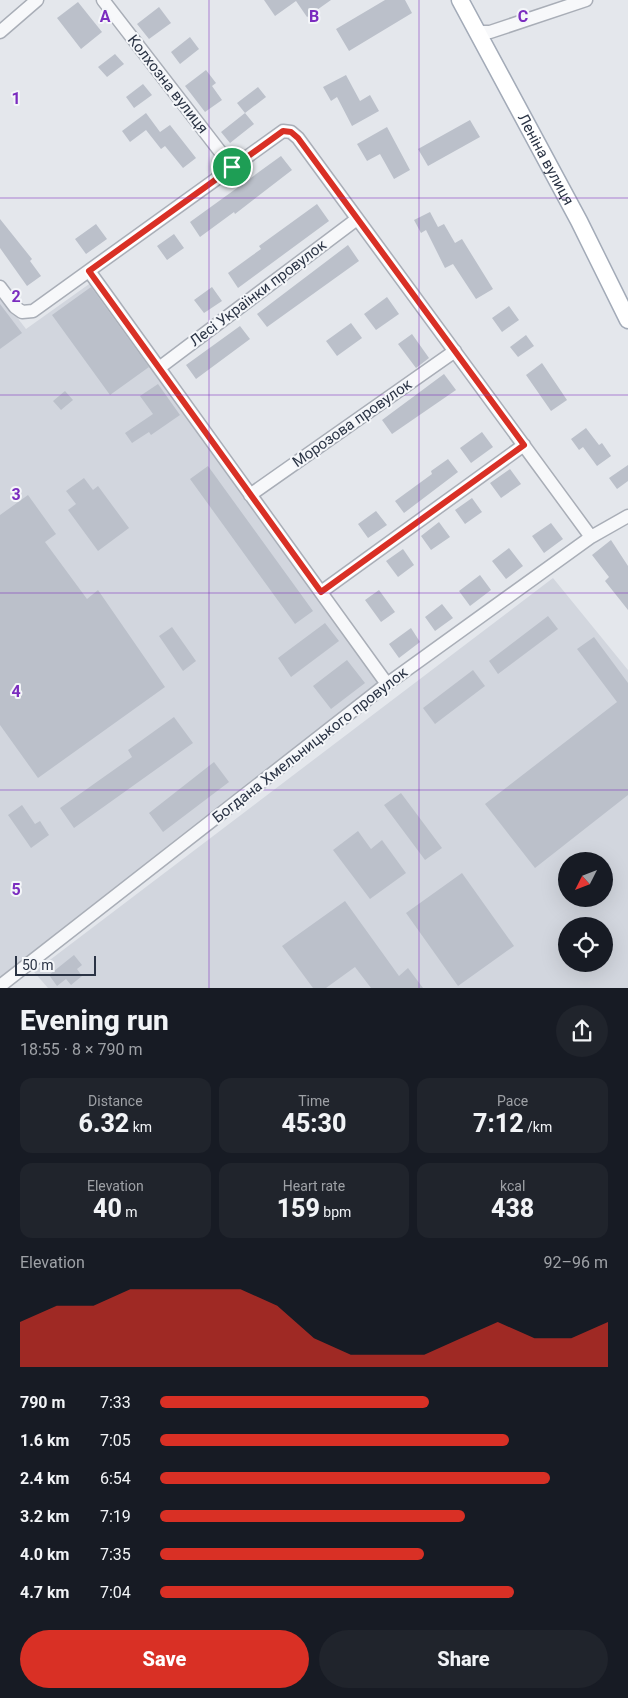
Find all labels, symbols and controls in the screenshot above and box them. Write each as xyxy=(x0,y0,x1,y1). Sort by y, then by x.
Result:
text: A xyxy=(100,7,111,26)
text: B xyxy=(309,7,319,26)
text: C xyxy=(518,7,528,26)
street label: Колхозна вулиця xyxy=(124,31,212,137)
text: 1 xyxy=(11,89,21,108)
street label: Леніна вулиця xyxy=(514,110,578,208)
pin xyxy=(211,146,253,188)
icon: arrive xyxy=(218,153,246,181)
street label: Лесі Українки провулок xyxy=(186,236,330,350)
text: 2 xyxy=(11,287,21,306)
street label: Морозова провулок xyxy=(289,375,415,471)
text: 3 xyxy=(11,485,21,504)
street label: Богдана Хмельницького провулок xyxy=(209,663,411,827)
text: 4 xyxy=(11,682,21,701)
north arrow xyxy=(558,852,612,908)
map controls xyxy=(558,852,613,972)
text: 5 xyxy=(11,880,21,899)
button: locate xyxy=(558,917,613,972)
scale bar xyxy=(15,953,96,976)
text: 50 m xyxy=(22,957,54,973)
text: Evening run xyxy=(20,1004,169,1037)
button: share xyxy=(556,1005,608,1057)
text: 18:55 · 8 × 790 m xyxy=(20,1040,142,1059)
text: Distance xyxy=(88,1093,143,1109)
text: Time xyxy=(298,1093,330,1109)
text: Pace xyxy=(497,1093,528,1109)
text: 6.32 xyxy=(79,1109,129,1138)
text: 45:30 xyxy=(282,1109,346,1138)
text: 7:12 xyxy=(473,1109,524,1138)
text: km xyxy=(129,1119,152,1135)
text: /km xyxy=(524,1119,552,1135)
text: Elevation xyxy=(87,1178,144,1194)
text: Heart rate xyxy=(283,1178,345,1194)
text: kcal xyxy=(500,1178,525,1194)
text: 40 xyxy=(93,1194,122,1223)
text: 159 xyxy=(277,1194,320,1223)
text: 438 xyxy=(491,1194,534,1223)
text: m xyxy=(122,1204,138,1220)
text: bpm xyxy=(320,1204,351,1220)
text: Elevation xyxy=(20,1253,85,1272)
text: 92–96 m xyxy=(544,1253,608,1272)
text: 790 m xyxy=(20,1393,65,1412)
text: 7:33 xyxy=(100,1393,131,1412)
text: 1.6 km xyxy=(20,1431,69,1450)
text: 7:05 xyxy=(100,1431,131,1450)
text: 2.4 km xyxy=(20,1469,69,1488)
text: 6:54 xyxy=(100,1469,131,1488)
text: 3.2 km xyxy=(20,1507,69,1526)
text: 7:19 xyxy=(100,1507,131,1526)
text: 4.0 km xyxy=(20,1545,69,1564)
text: 7:35 xyxy=(100,1545,131,1564)
text: 4.7 km xyxy=(20,1583,69,1602)
text: 7:04 xyxy=(100,1583,131,1602)
button: Save xyxy=(20,1630,309,1688)
button: Share xyxy=(319,1630,608,1688)

